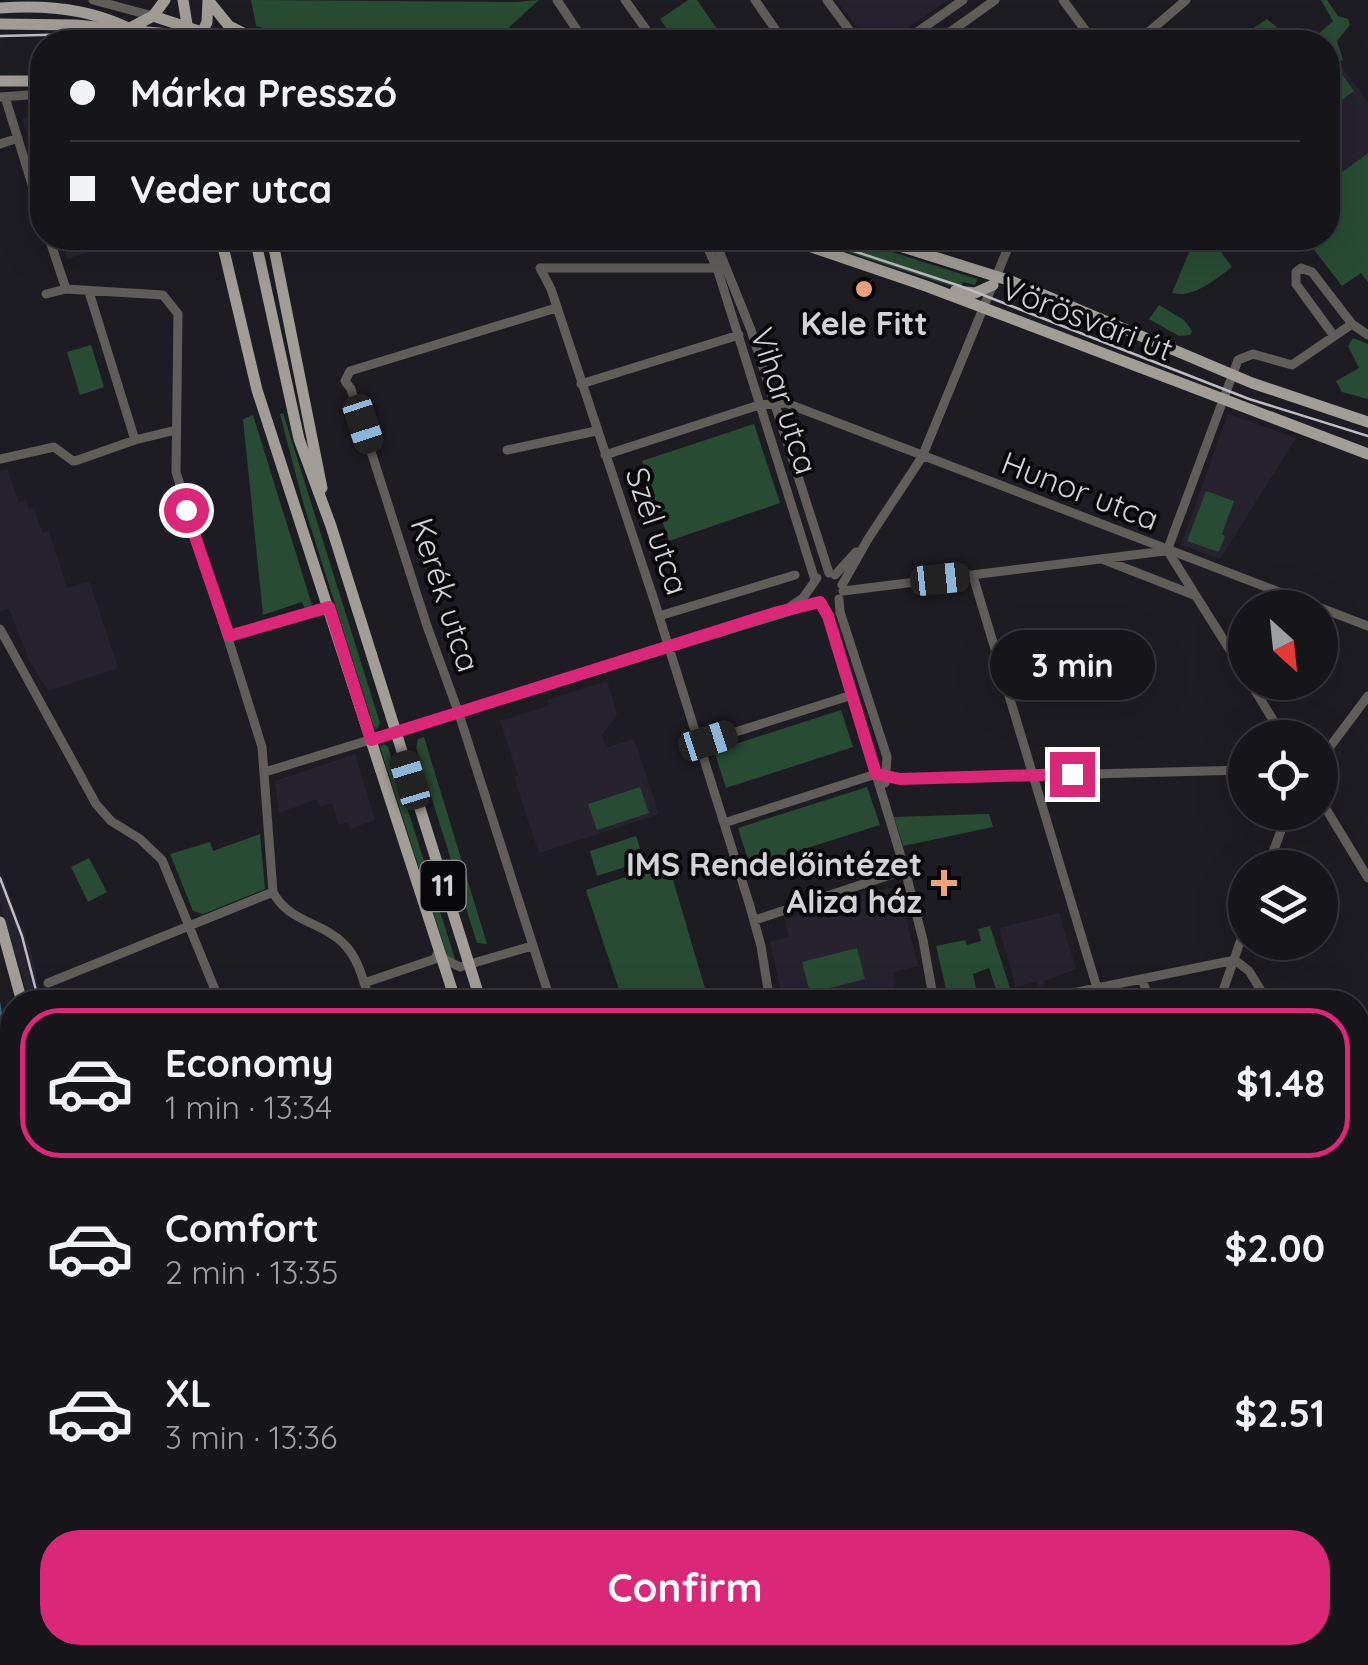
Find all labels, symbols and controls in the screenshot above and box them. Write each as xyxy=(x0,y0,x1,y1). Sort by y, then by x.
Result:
text: Márka Presszó xyxy=(130,69,397,117)
text: Veder utca xyxy=(130,165,332,213)
street label: Vörösvári út xyxy=(996,267,1179,369)
marker: Kele Fitt xyxy=(853,278,875,300)
place label: Kele Fitt xyxy=(800,303,928,343)
street label: Vihar utca xyxy=(743,322,827,479)
car xyxy=(339,391,387,457)
street label: Hunor utca xyxy=(996,442,1165,538)
street label: Szél utca xyxy=(618,462,698,600)
route start xyxy=(164,488,209,533)
street label: Kerék utca xyxy=(402,513,490,677)
car xyxy=(909,561,971,597)
north arrow xyxy=(1228,590,1338,700)
map controls xyxy=(1228,590,1338,960)
callout: 3 min xyxy=(990,629,1154,699)
text: 3 min xyxy=(1031,645,1114,685)
car xyxy=(675,717,741,765)
button: locate xyxy=(1228,720,1338,830)
car xyxy=(387,747,433,813)
route end xyxy=(1050,752,1095,797)
place label: IMS Rendelőintézet Aliza ház xyxy=(626,844,922,921)
button: layers xyxy=(1228,850,1338,960)
road number: 11 xyxy=(420,861,466,911)
marker: IMS Rendelőintézet Aliza ház xyxy=(931,870,957,896)
icon: car xyxy=(45,1038,135,1128)
text: Economy xyxy=(165,1039,334,1087)
text: $1.48 xyxy=(1236,1059,1325,1107)
text: 1 min · 13:34 xyxy=(165,1087,332,1127)
icon: car xyxy=(45,1203,135,1293)
text: Comfort xyxy=(165,1204,319,1252)
text: $2.00 xyxy=(1225,1224,1325,1272)
text: 2 min · 13:35 xyxy=(165,1252,339,1292)
icon: car xyxy=(45,1368,135,1458)
text: XL xyxy=(165,1369,211,1417)
text: $2.51 xyxy=(1235,1389,1325,1437)
text: 3 min · 13:36 xyxy=(165,1417,337,1457)
button: Confirm xyxy=(40,1530,1330,1645)

